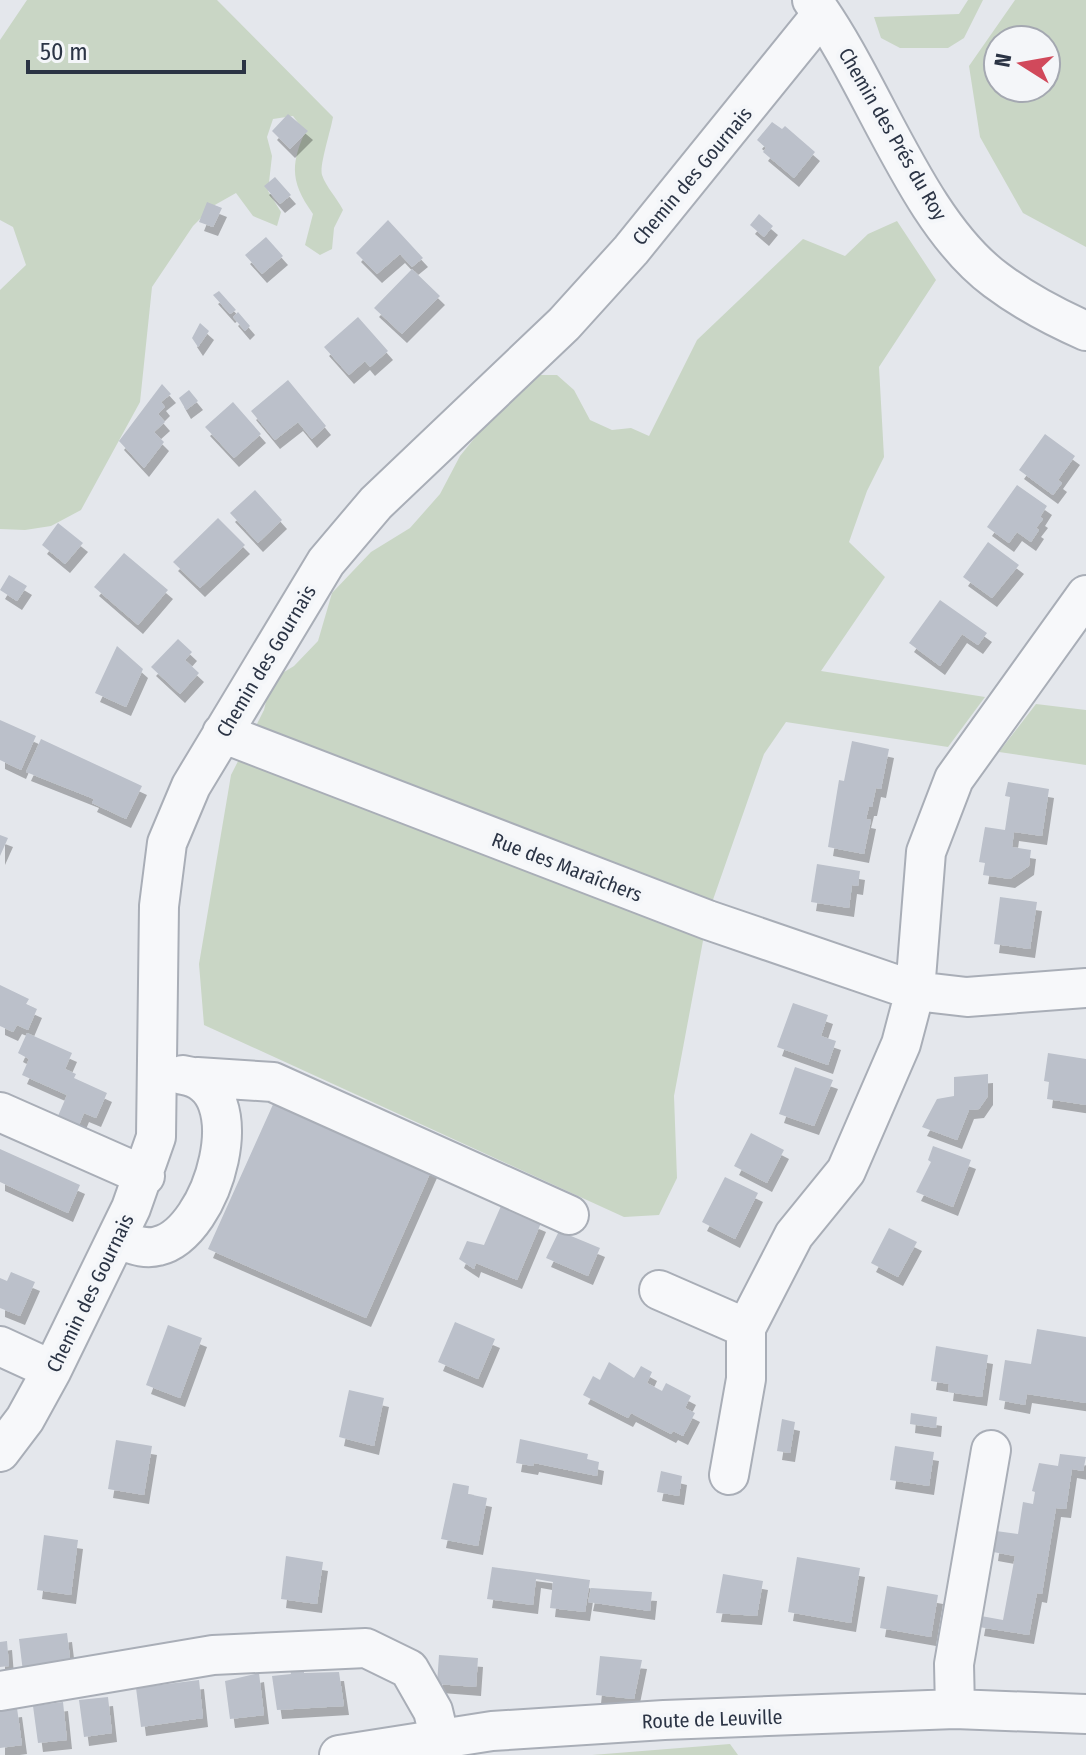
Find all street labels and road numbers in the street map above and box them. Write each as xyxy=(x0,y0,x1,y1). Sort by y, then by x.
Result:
street label: Chemin des Prés du Roy xyxy=(834,43,952,225)
street label: Chemin des Gournais xyxy=(627,102,757,250)
street label: Chemin des Gournais xyxy=(211,581,321,741)
street label: Rue des Maraîchers xyxy=(488,827,646,907)
street label: Chemin des Gournais xyxy=(41,1210,139,1376)
street label: Route de Leuville xyxy=(641,1705,783,1733)

